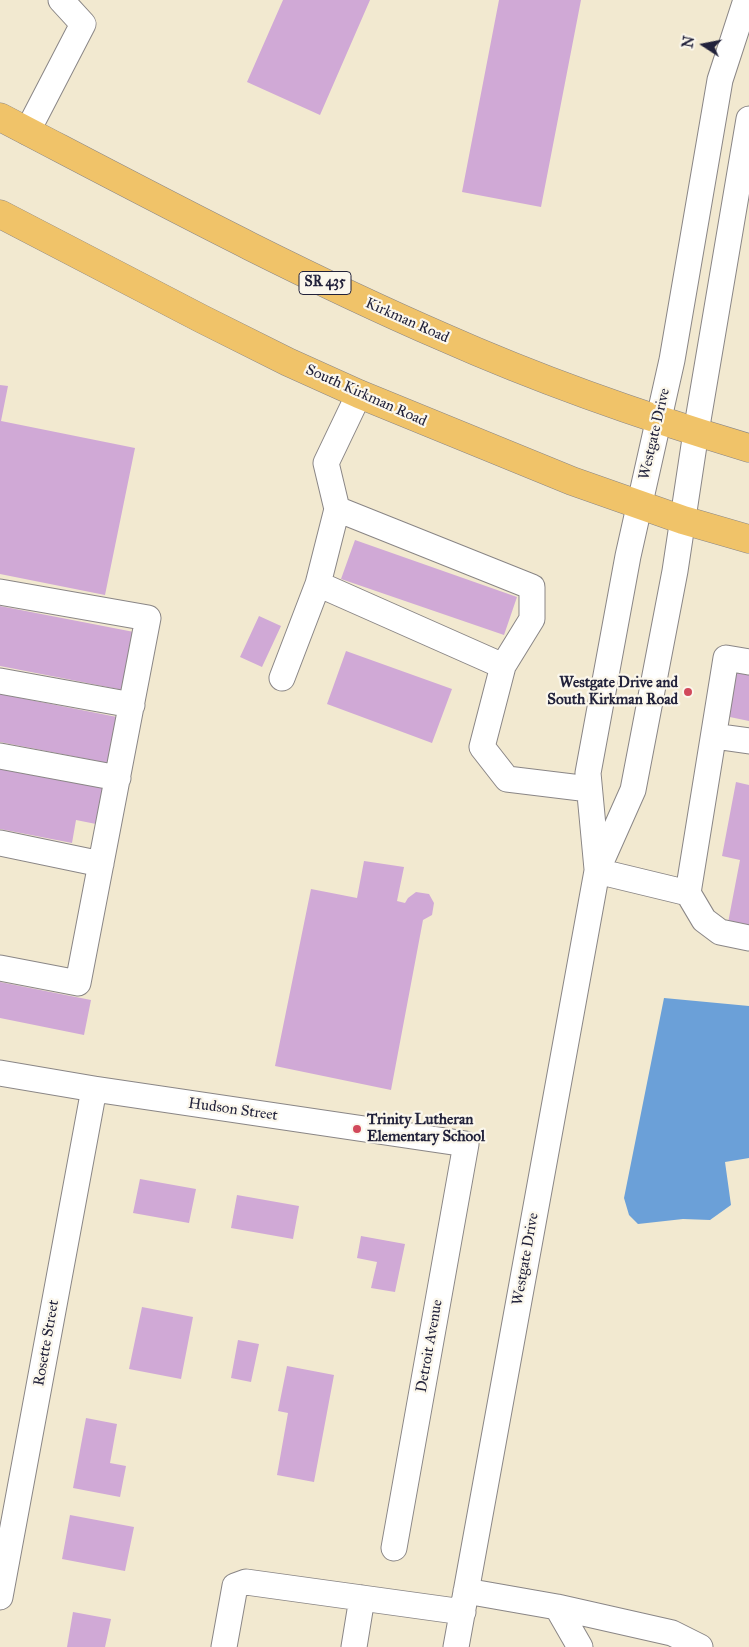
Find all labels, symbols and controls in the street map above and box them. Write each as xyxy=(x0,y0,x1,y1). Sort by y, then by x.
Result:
north arrow xyxy=(679,20,729,70)
text: N xyxy=(679,35,698,49)
road number: SR 435 xyxy=(299,272,351,294)
street label: Kirkman Road xyxy=(362,295,452,347)
street label: South Kirkman Road xyxy=(303,361,429,431)
street label: Westgate Drive xyxy=(636,386,674,482)
place label: Westgate Drive and South Kirkman Road xyxy=(547,674,678,709)
marker: Westgate Drive and South Kirkman Road xyxy=(682,686,694,698)
street label: Hudson Street xyxy=(187,1095,279,1125)
place label: Trinity Lutheran Elementary School xyxy=(367,1111,485,1146)
marker: Trinity Lutheran Elementary School xyxy=(351,1123,363,1135)
street label: Westgate Drive xyxy=(509,1211,543,1307)
street label: Detroit Avenue xyxy=(413,1298,447,1394)
street label: Rosette Street xyxy=(31,1299,63,1387)

